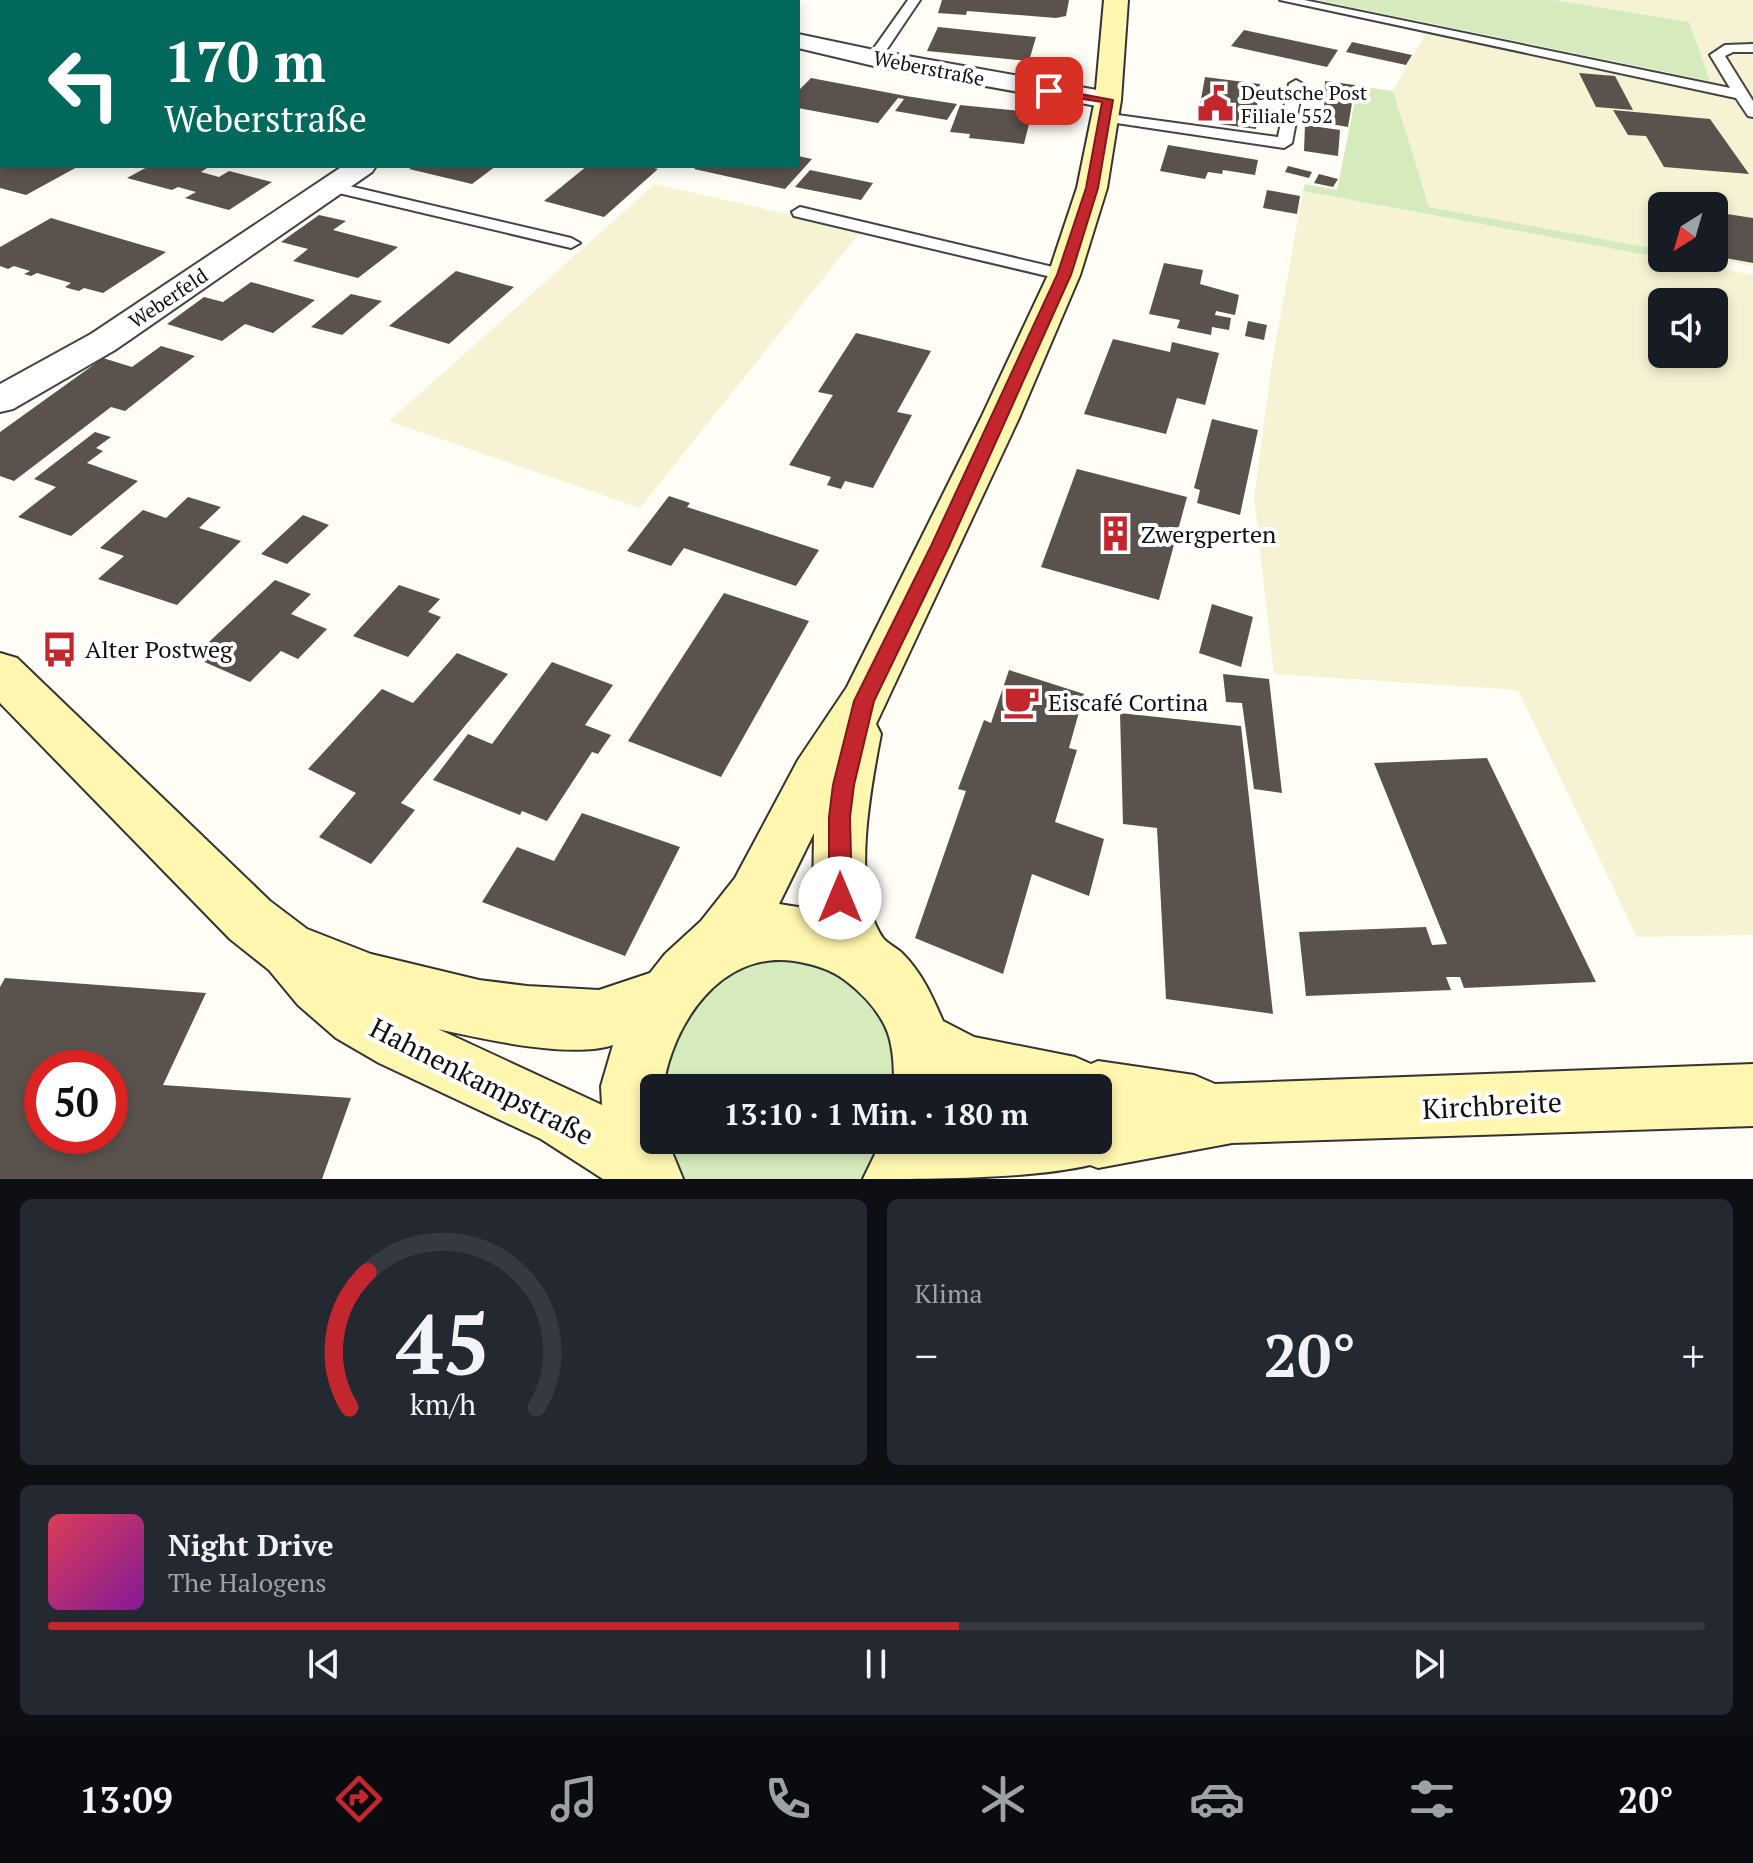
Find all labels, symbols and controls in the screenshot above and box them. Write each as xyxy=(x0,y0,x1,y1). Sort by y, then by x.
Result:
text: 170 m xyxy=(164,24,326,98)
icon: left xyxy=(32,32,136,136)
street label: Weberstraße xyxy=(871,44,987,92)
pin xyxy=(1015,57,1083,125)
icon: arrive xyxy=(1027,69,1071,113)
place label: Deutsche Post Filiale 552 xyxy=(1241,79,1368,129)
public building icon: Deutsche Post Filiale 552 xyxy=(1196,84,1234,122)
text: Weberstraße xyxy=(164,95,367,142)
north arrow xyxy=(1648,192,1728,272)
map controls xyxy=(1648,192,1728,368)
street label: Weberfeld xyxy=(123,262,213,334)
button: sound xyxy=(1648,288,1728,368)
building icon: Zwergperten xyxy=(1096,515,1134,553)
place label: Zwergperten xyxy=(1141,518,1276,550)
bus stop icon: Alter Postweg xyxy=(40,630,78,668)
place label: Alter Postweg xyxy=(85,633,233,665)
cafe icon: Eiscafé Cortina xyxy=(1003,683,1041,721)
place label: Eiscafé Cortina xyxy=(1048,686,1208,718)
position arrow xyxy=(798,856,882,940)
street label: Hahnenkampstraße xyxy=(364,1009,600,1153)
speed limit sign: 50 xyxy=(24,1050,128,1154)
street label: Kirchbreite xyxy=(1421,1083,1563,1127)
text: 13:10 · 1 Min. · 180 m xyxy=(724,1094,1028,1134)
text: Klima xyxy=(915,1276,983,1310)
text: 45 xyxy=(396,1288,490,1398)
text: 20° xyxy=(1263,1315,1356,1394)
text: − xyxy=(915,1326,938,1385)
text: + xyxy=(1682,1326,1705,1385)
text: km/h xyxy=(410,1385,476,1423)
text: Night Drive xyxy=(168,1525,334,1565)
text: The Halogens xyxy=(168,1565,326,1599)
icon: previous xyxy=(302,1642,346,1686)
icon: pause xyxy=(854,1642,898,1686)
icon: next xyxy=(1407,1642,1451,1686)
icon: directions xyxy=(331,1771,387,1827)
icon: music xyxy=(546,1771,602,1827)
icon: phone xyxy=(760,1771,816,1827)
icon: climate xyxy=(975,1771,1031,1827)
icon: car xyxy=(1189,1771,1245,1827)
icon: filters xyxy=(1404,1771,1460,1827)
text: 13:09 xyxy=(79,1776,173,1823)
text: 20° xyxy=(1618,1776,1674,1823)

